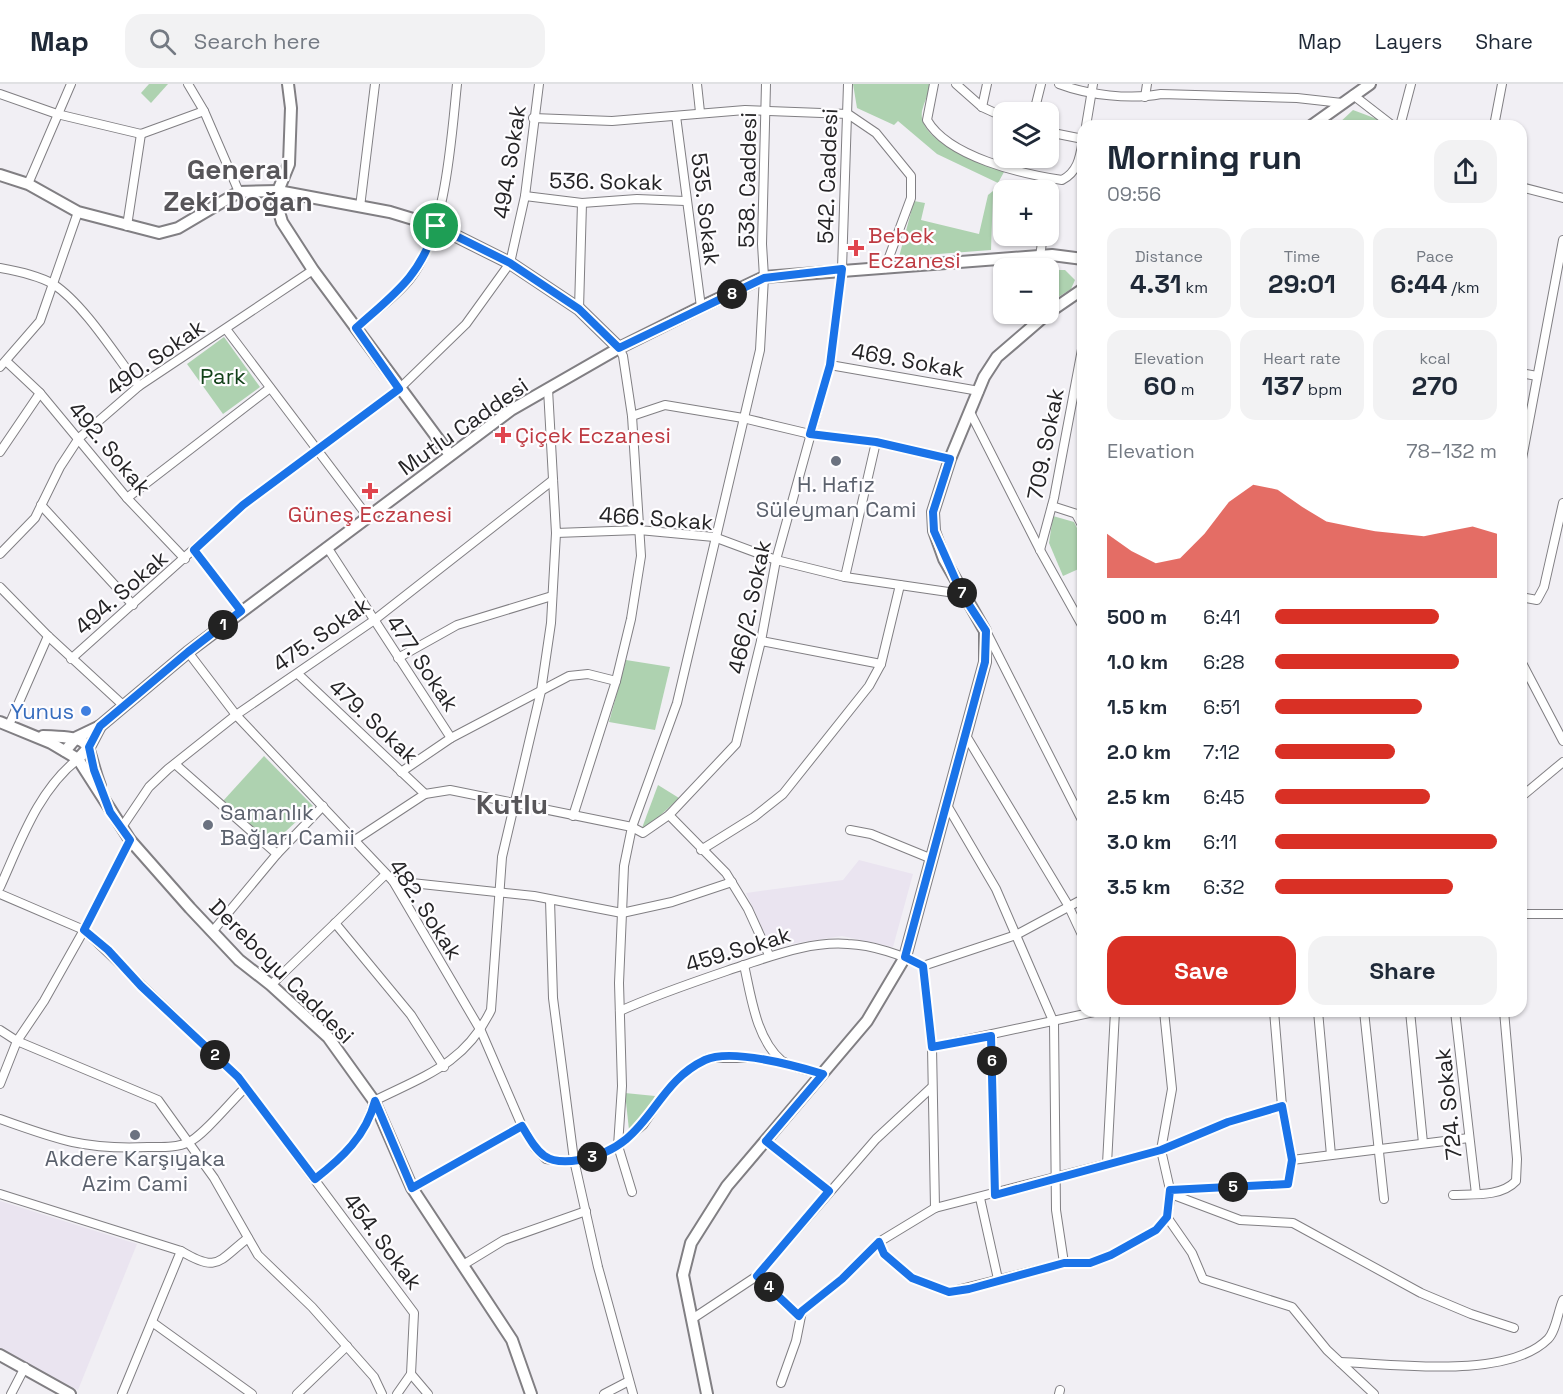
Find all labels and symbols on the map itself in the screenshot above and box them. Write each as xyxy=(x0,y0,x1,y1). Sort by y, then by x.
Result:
street label: 494. Sokak xyxy=(486,103,532,221)
street label: 542. Caddesi xyxy=(811,108,843,244)
street label: 538. Caddesi xyxy=(732,112,762,248)
district label: General Zeki Doğan xyxy=(163,151,313,219)
street label: 535. Sokak xyxy=(685,151,727,267)
street label: 536. Sokak xyxy=(549,166,663,196)
pin xyxy=(410,200,461,251)
place label: Bebek Eczanesi xyxy=(868,221,961,274)
marker: Bebek Eczanesi xyxy=(849,241,863,255)
pin: 8 xyxy=(717,279,747,309)
street label: 490. Sokak xyxy=(100,313,210,401)
street label: 469. Sokak xyxy=(849,336,967,384)
park label: Park xyxy=(200,362,246,390)
street label: Mutlu Caddesi xyxy=(393,371,533,481)
street label: 709. Sokak xyxy=(1020,386,1070,502)
street label: 492. Sokak xyxy=(63,395,158,501)
place label: Çiçek Eczanesi xyxy=(515,421,671,449)
marker: Çiçek Eczanesi xyxy=(496,428,510,442)
marker: H. Hafız Süleyman Cami xyxy=(829,454,843,468)
place label: H. Hafız Süleyman Cami xyxy=(756,470,916,523)
marker: Güneş Eczanesi xyxy=(363,484,377,498)
place label: Güneş Eczanesi xyxy=(288,500,452,528)
street label: 466. Sokak xyxy=(598,500,714,536)
street label: 466/2. Sokak xyxy=(721,538,777,676)
street label: 494. Sokak xyxy=(69,544,174,640)
pin: 7 xyxy=(947,578,977,608)
street label: 475. Sokak xyxy=(267,590,375,678)
pin: 1 xyxy=(208,610,238,640)
street label: 477. Sokak xyxy=(381,610,465,717)
street label: 479. Sokak xyxy=(323,672,425,770)
place label: Yunus xyxy=(10,697,74,725)
marker: Yunus xyxy=(79,704,93,718)
district label: Kutlu xyxy=(476,786,548,822)
place label: Samanlık Bağları Camii xyxy=(220,798,355,851)
marker: Samanlık Bağları Camii xyxy=(201,818,215,832)
street label: 482. Sokak xyxy=(383,853,469,965)
street label: Dereboyu Caddesi xyxy=(204,893,360,1049)
street label: 459.Sokak xyxy=(682,920,794,978)
pin: 2 xyxy=(200,1040,230,1070)
pin: 6 xyxy=(977,1046,1007,1076)
street label: 724. Sokak xyxy=(1428,1047,1468,1161)
marker: Akdere Karşıyaka Azim Cami xyxy=(128,1128,142,1142)
pin: 3 xyxy=(577,1142,607,1172)
place label: Akdere Karşıyaka Azim Cami xyxy=(45,1144,226,1197)
pin: 5 xyxy=(1218,1172,1248,1202)
street label: 454. Sokak xyxy=(337,1187,429,1295)
pin: 4 xyxy=(754,1272,784,1302)

